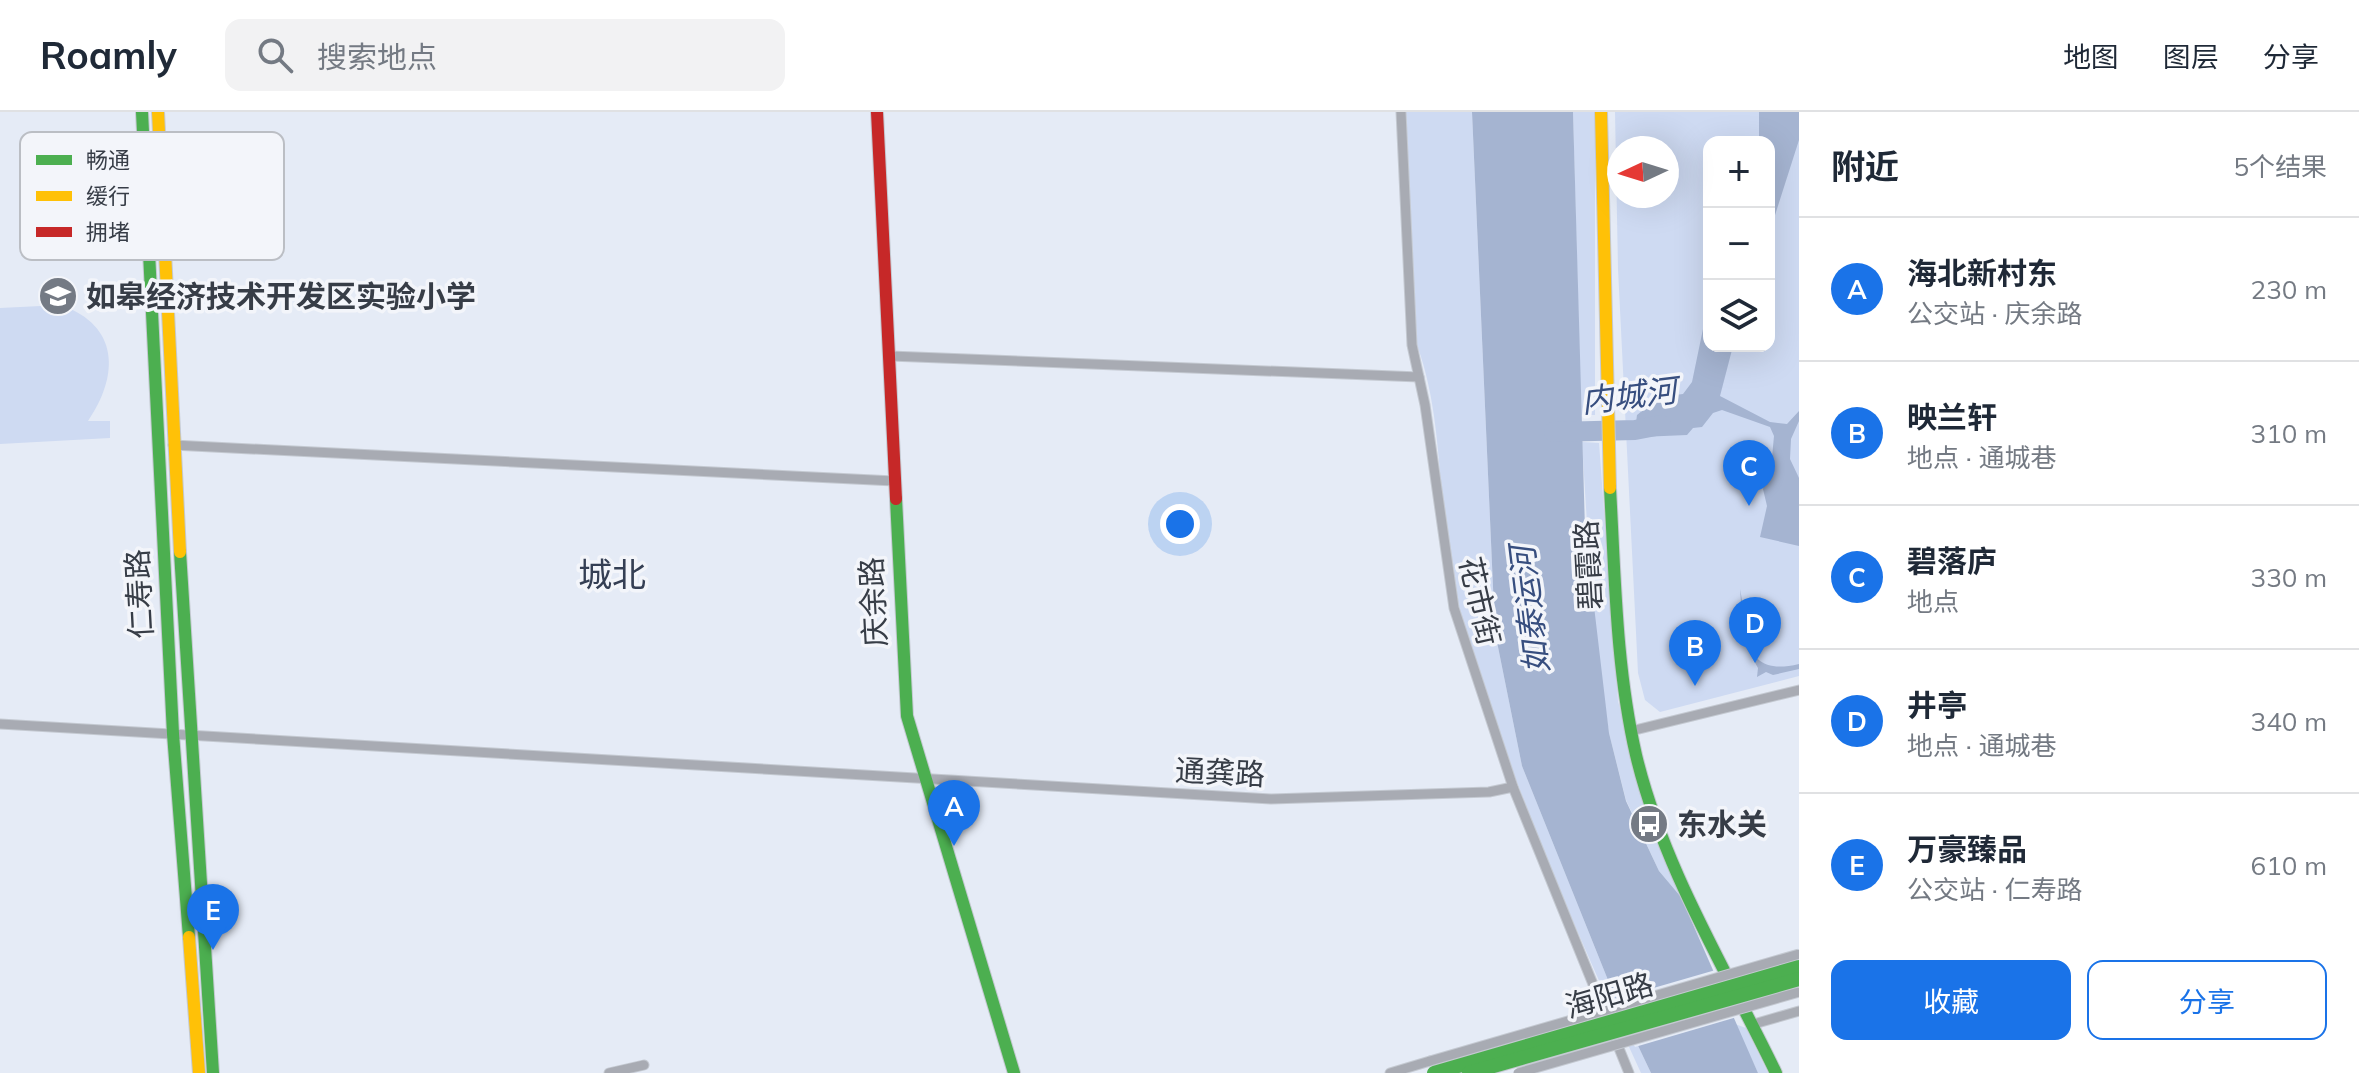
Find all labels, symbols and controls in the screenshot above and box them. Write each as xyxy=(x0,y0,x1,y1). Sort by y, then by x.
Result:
search box xyxy=(225,19,785,91)
text: Roamly xyxy=(40,31,177,79)
icon: search xyxy=(253,33,297,77)
text: 搜索地点 xyxy=(317,38,437,76)
text: 地图 xyxy=(2063,39,2119,74)
text: 图层 xyxy=(2163,39,2219,74)
text: 分享 xyxy=(2263,39,2319,74)
legend xyxy=(20,132,284,260)
north arrow xyxy=(1607,136,1679,208)
map controls xyxy=(1703,136,1775,352)
button: + xyxy=(1703,136,1775,208)
text: 附近 xyxy=(1831,145,1899,188)
text: 畅通 xyxy=(86,146,130,174)
text: 5个结果 xyxy=(2233,150,2327,183)
text: 缓行 xyxy=(86,182,130,210)
button: − xyxy=(1703,208,1775,280)
text: 拥堵 xyxy=(86,218,130,246)
text: 海北新村东 xyxy=(1907,254,2057,292)
text: A xyxy=(1847,273,1867,306)
text: 230 m xyxy=(2251,273,2327,306)
school or university icon: 如皋经济技术开发区实验小学 xyxy=(37,275,79,317)
place label: 如皋经济技术开发区实验小学 xyxy=(86,277,476,315)
button: layers xyxy=(1703,280,1775,352)
text: 公交站 · 庆余路 xyxy=(1907,297,2083,330)
water label: 内城河 xyxy=(1579,369,1685,421)
text: 映兰轩 xyxy=(1907,398,1997,436)
text: B xyxy=(1848,417,1866,450)
text: 310 m xyxy=(2251,417,2327,450)
pin: C xyxy=(1723,440,1775,506)
text: 地点 · 通城巷 xyxy=(1907,441,2057,474)
your location xyxy=(1160,504,1200,544)
street label: 碧霞路 xyxy=(1567,519,1609,611)
water label: 如泰运河 xyxy=(1501,538,1557,676)
text: 碧落庐 xyxy=(1907,542,1997,580)
street label: 仁寿路 xyxy=(118,548,160,640)
district label: 城北 xyxy=(578,553,646,596)
street label: 花市街 xyxy=(1451,553,1509,649)
street label: 庆余路 xyxy=(852,556,894,648)
text: C xyxy=(1848,561,1866,594)
text: 330 m xyxy=(2251,561,2327,594)
text: 地点 xyxy=(1907,585,1959,618)
pin: D xyxy=(1729,597,1781,663)
pin: B xyxy=(1669,620,1721,686)
text: 井亭 xyxy=(1907,686,1967,724)
text: D xyxy=(1847,705,1867,738)
text: 340 m xyxy=(2251,705,2327,738)
text: 地点 · 通城巷 xyxy=(1907,729,2057,762)
street label: 通龚路 xyxy=(1174,751,1266,793)
pin: A xyxy=(928,780,980,846)
bus stop icon: 东水关 xyxy=(1628,803,1670,845)
place label: 东水关 xyxy=(1677,805,1767,843)
text: 万豪臻品 xyxy=(1907,830,2027,868)
text: E xyxy=(1849,849,1865,882)
text: 610 m xyxy=(2251,849,2327,882)
text: 公交站 · 仁寿路 xyxy=(1907,873,2083,906)
pin: E xyxy=(187,884,239,950)
button: 收藏 xyxy=(1831,960,2071,1040)
button: 分享 xyxy=(2087,960,2327,1040)
street label: 海阳路 xyxy=(1561,964,1657,1026)

